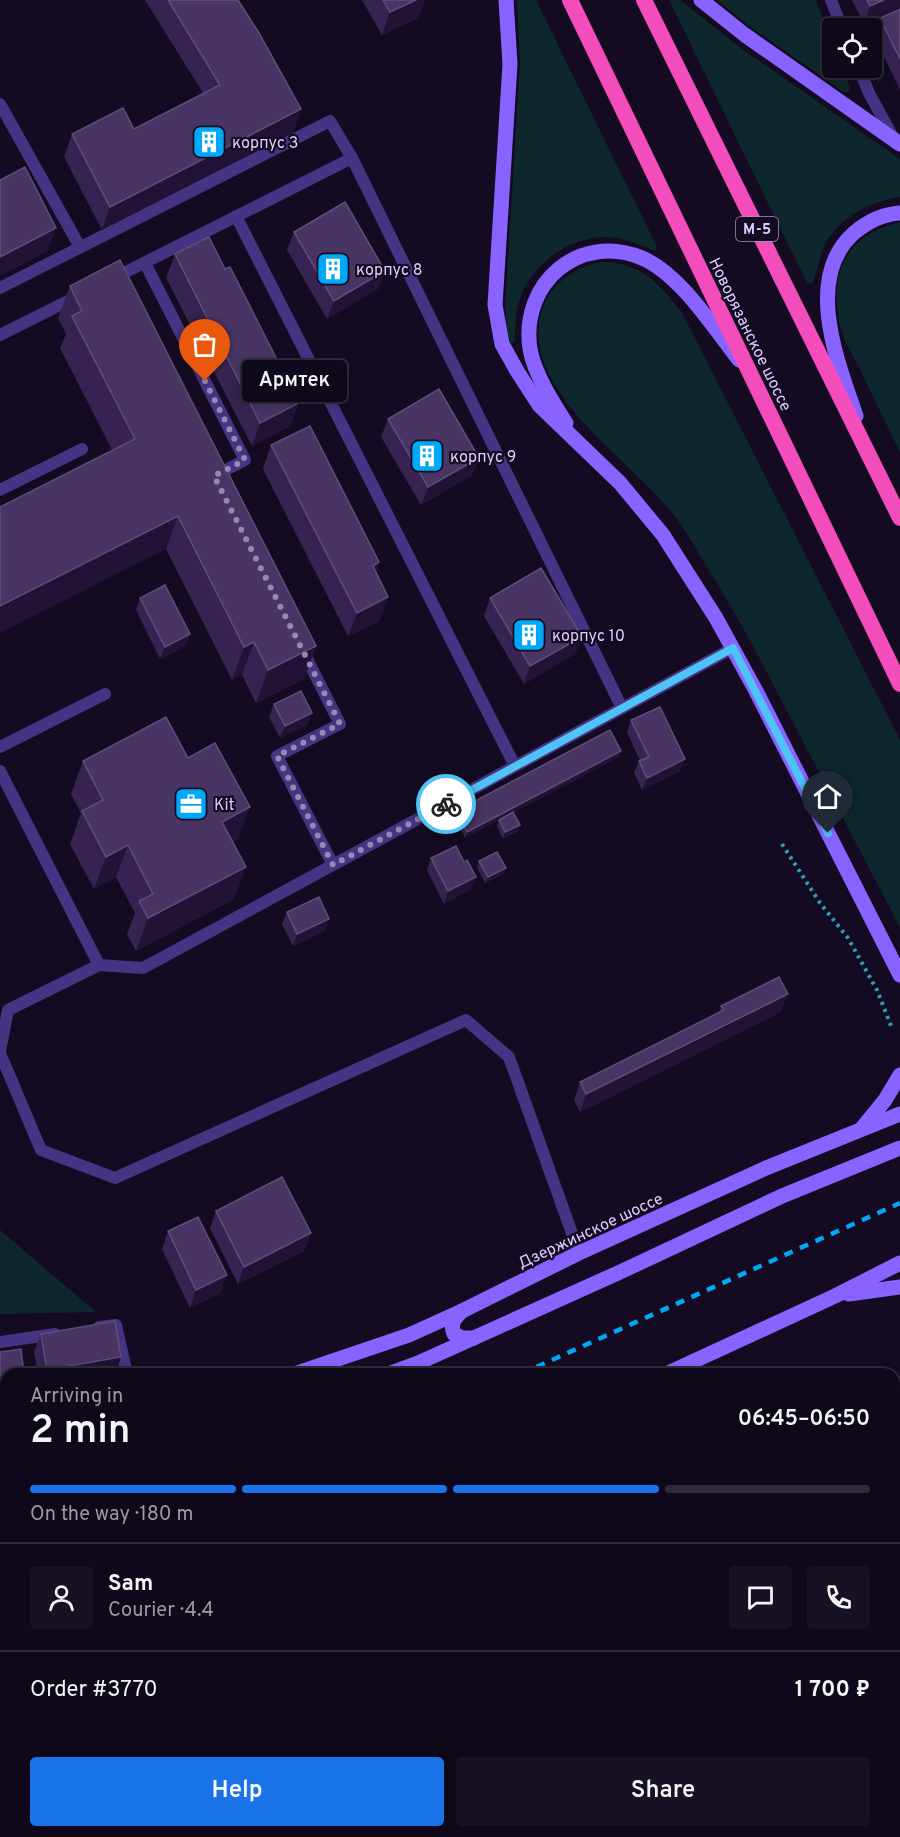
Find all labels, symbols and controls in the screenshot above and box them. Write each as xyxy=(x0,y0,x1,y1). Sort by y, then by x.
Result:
map controls xyxy=(822,18,882,78)
button: locate xyxy=(822,18,882,78)
building icon: корпус 3 xyxy=(191,124,227,160)
place label: корпус 3 xyxy=(232,134,298,154)
road number: М-5 xyxy=(736,217,778,241)
building icon: корпус 8 xyxy=(315,251,351,287)
street label: Новорязанское шоссе xyxy=(703,255,795,415)
place label: корпус 8 xyxy=(356,261,423,281)
pin xyxy=(179,319,230,381)
icon: bag xyxy=(188,328,221,361)
callout: Армтек xyxy=(241,360,346,402)
text: Армтек xyxy=(259,368,330,394)
building icon: корпус 9 xyxy=(409,438,445,474)
place label: корпус 9 xyxy=(450,448,516,468)
building icon: корпус 10 xyxy=(511,617,547,653)
place label: корпус 10 xyxy=(552,627,625,647)
pin xyxy=(802,771,853,833)
courier xyxy=(416,774,476,834)
icon: home xyxy=(811,780,844,813)
office icon: Kit xyxy=(173,786,209,822)
icon: bike xyxy=(430,788,463,821)
place label: Kit xyxy=(214,796,235,816)
street label: Дзержинское шоссе xyxy=(515,1189,667,1274)
text: Arriving in xyxy=(30,1384,123,1410)
text: 06:45–06:50 xyxy=(738,1406,870,1433)
text: 2 min xyxy=(30,1408,131,1457)
text: On the way · 180 m xyxy=(30,1502,193,1528)
button: person xyxy=(30,1566,93,1629)
button: chat xyxy=(729,1566,792,1629)
button: phone xyxy=(807,1566,870,1629)
text: Sam xyxy=(108,1571,153,1598)
text: Courier · 4.4 xyxy=(108,1598,214,1624)
text: Order #3770 xyxy=(30,1677,158,1704)
text: 1 700 ₽ xyxy=(795,1677,870,1704)
button: Help xyxy=(30,1757,444,1826)
button: Share xyxy=(456,1757,870,1826)

